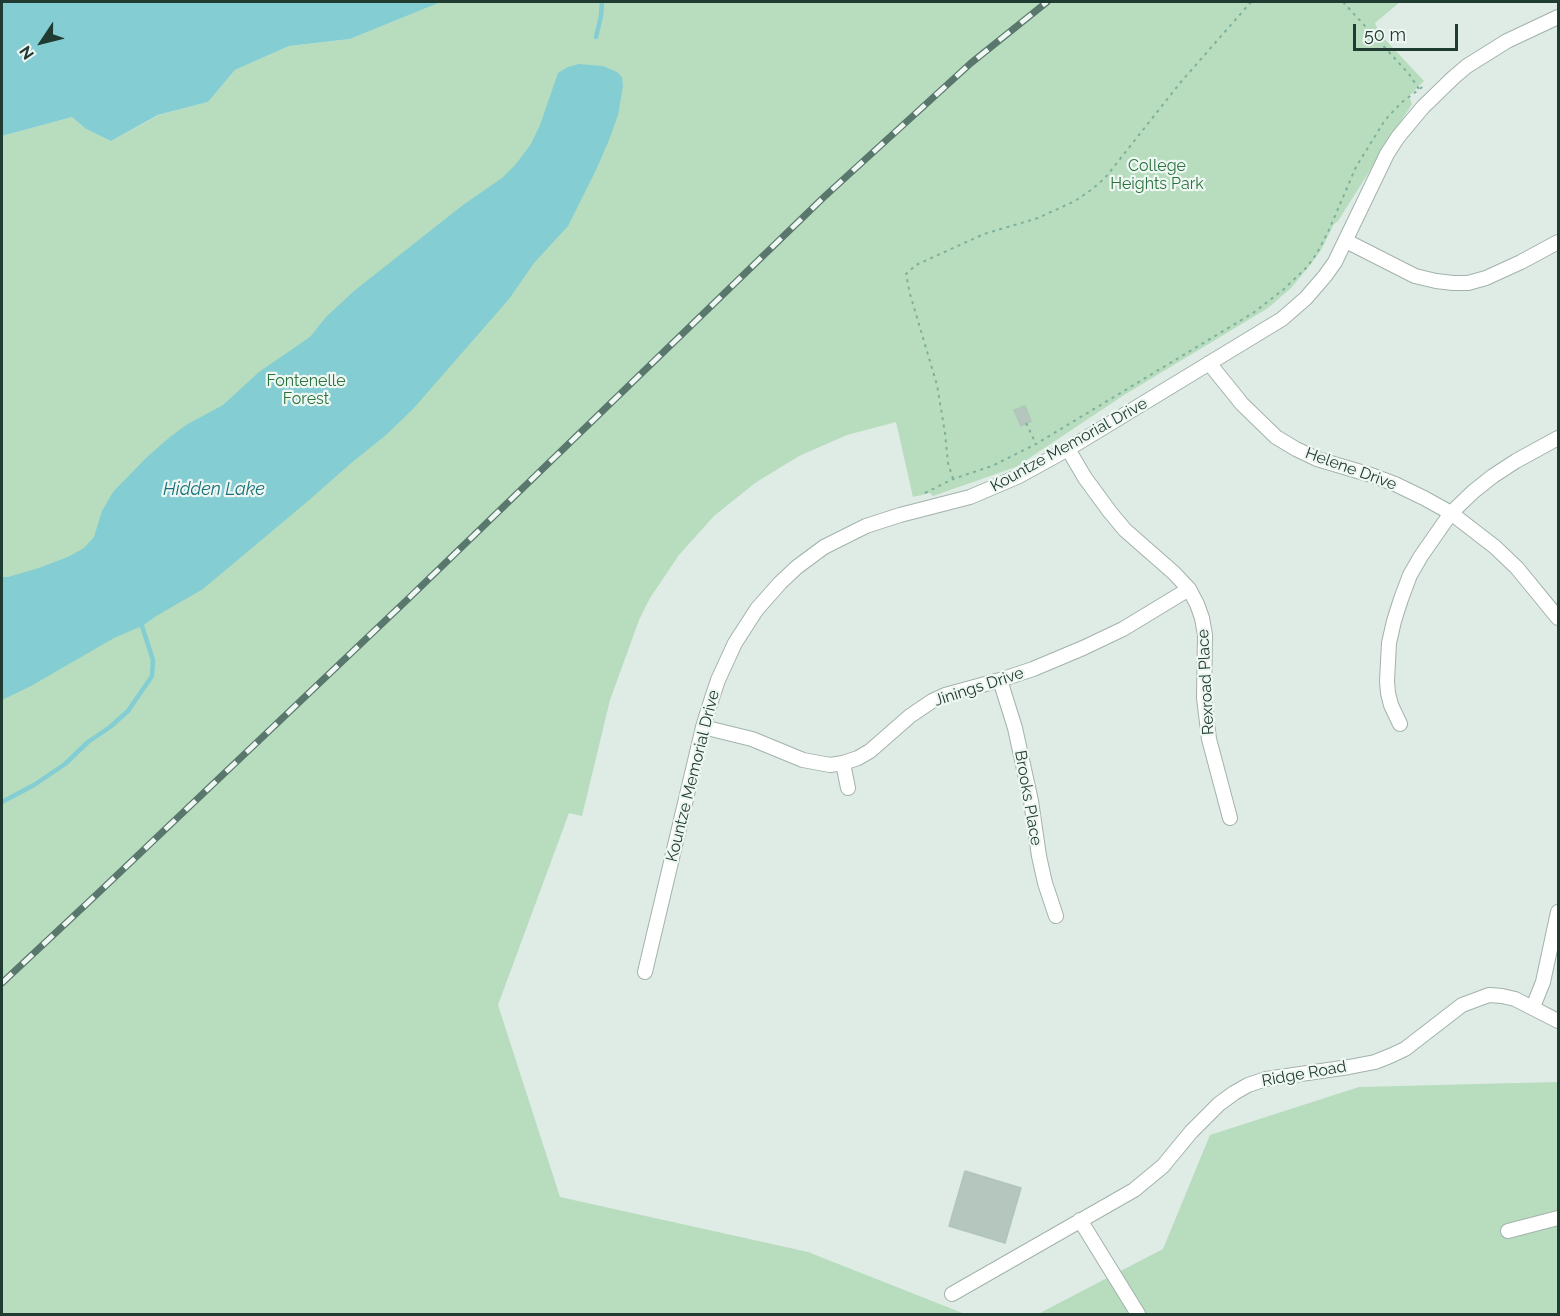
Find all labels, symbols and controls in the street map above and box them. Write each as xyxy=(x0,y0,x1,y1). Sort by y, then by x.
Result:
north arrow xyxy=(12,12,72,72)
scale bar xyxy=(1356,12,1461,50)
text: 50 m xyxy=(1364,24,1406,45)
text: N xyxy=(16,42,38,63)
park label: College Heights Park xyxy=(1110,156,1204,194)
park label: Fontenelle Forest xyxy=(266,371,346,409)
street label: Kountze Memorial Drive xyxy=(987,394,1151,496)
street label: Helene Drive xyxy=(1303,444,1399,494)
water label: Hidden Lake xyxy=(163,479,265,501)
street label: Rexroad Place xyxy=(1194,629,1218,735)
street label: Jinings Drive xyxy=(932,663,1026,711)
street label: Kountze Memorial Drive xyxy=(662,688,724,864)
street label: Brooks Place xyxy=(1010,749,1046,847)
street label: Ridge Road xyxy=(1260,1057,1348,1091)

